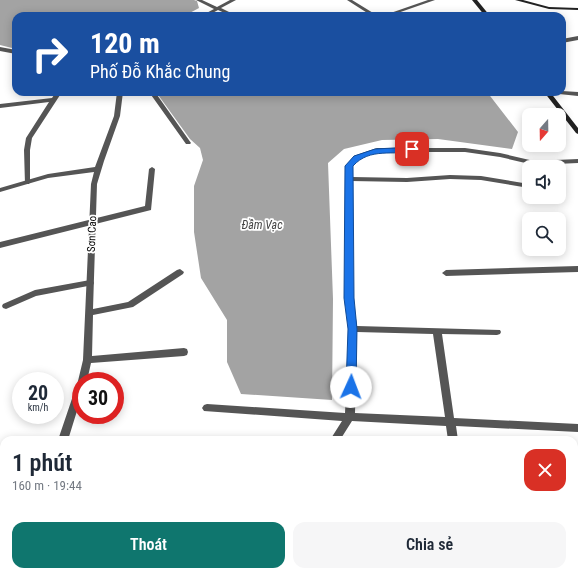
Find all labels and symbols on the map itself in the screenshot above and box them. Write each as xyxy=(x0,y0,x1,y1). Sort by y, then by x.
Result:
north arrow xyxy=(522,108,566,152)
pin xyxy=(395,132,429,166)
street label: Sơn Cao xyxy=(85,215,99,252)
water label: Đầm Vạc xyxy=(241,218,283,232)
position arrow xyxy=(330,366,372,408)
speed limit sign: 30 xyxy=(72,372,124,424)

